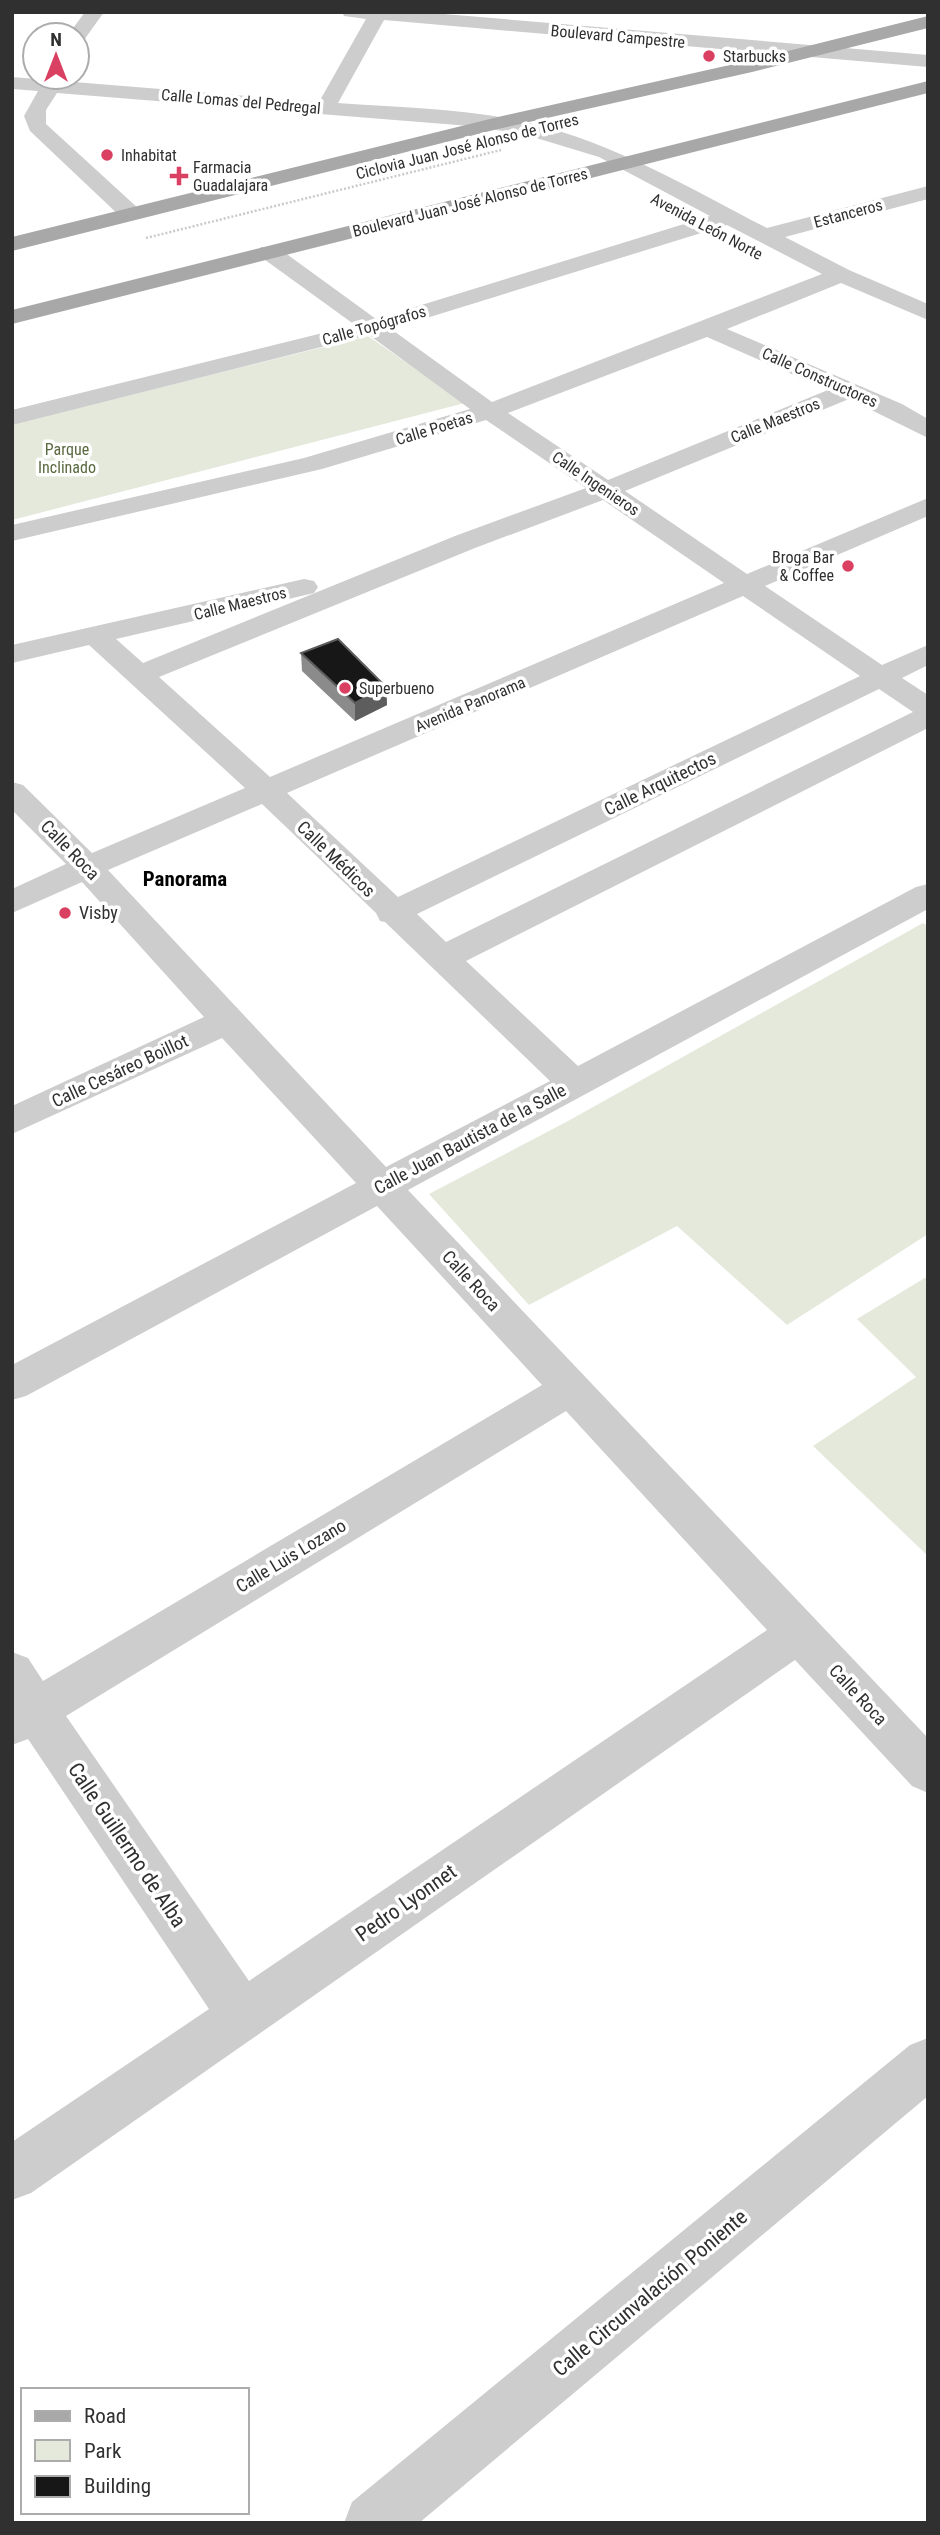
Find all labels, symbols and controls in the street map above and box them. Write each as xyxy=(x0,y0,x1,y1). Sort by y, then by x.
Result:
north arrow xyxy=(21,21,91,91)
street label: Boulevard Campestre xyxy=(550,21,686,52)
text: N xyxy=(50,28,62,51)
place label: Starbucks xyxy=(723,47,786,66)
marker: Starbucks xyxy=(701,48,717,64)
street label: Calle Lomas del Pedregal xyxy=(160,85,321,118)
street label: Ciclovia Juan José Alonso de Torres xyxy=(354,110,580,183)
place label: Inhabitat xyxy=(121,146,177,165)
marker: Inhabitat xyxy=(99,147,115,163)
place label: Farmacia Guadalajara xyxy=(193,158,268,195)
street label: Boulevard Juan José Alonso de Torres xyxy=(351,164,590,241)
marker: Farmacia Guadalajara xyxy=(171,168,187,184)
street label: Avenida León Norte xyxy=(648,189,766,264)
street label: Estanceros xyxy=(812,195,885,232)
street label: Calle Topógrafos xyxy=(320,302,428,349)
street label: Calle Constructores xyxy=(759,344,880,411)
street label: Calle Maestros xyxy=(728,394,823,447)
street label: Calle Poetas xyxy=(393,408,475,449)
park label: Parque Inclinado xyxy=(38,440,96,477)
street label: Calle Ingenieros xyxy=(548,447,643,520)
place label: Broga Bar & Coffee xyxy=(772,548,834,585)
marker: Broga Bar & Coffee xyxy=(840,558,856,574)
street label: Calle Maestros xyxy=(192,583,288,624)
street label: Avenida Panorama xyxy=(412,673,528,736)
place label: Superbueno xyxy=(359,679,434,698)
marker: Superbueno xyxy=(337,680,353,696)
street label: Calle Arquitectos xyxy=(600,747,719,820)
street label: Calle Roca xyxy=(37,815,104,884)
street label: Calle Médicos xyxy=(293,816,380,901)
district label: Panorama xyxy=(143,867,227,891)
place label: Visby xyxy=(79,902,118,923)
marker: Visby xyxy=(57,905,73,921)
street label: Calle Cesáreo Boillot xyxy=(48,1030,191,1111)
street label: Calle Juan Bautista de la Salle xyxy=(370,1079,569,1198)
street label: Calle Roca xyxy=(438,1246,505,1315)
street label: Calle Luis Lozano xyxy=(232,1514,350,1597)
street label: Calle Roca xyxy=(825,1660,892,1729)
street label: Calle Guillermo de Alba xyxy=(63,1758,191,1932)
street label: Pedro Lyonnet xyxy=(351,1859,461,1947)
street label: Calle Circunvalación Poniente xyxy=(548,2205,752,2381)
legend xyxy=(21,2388,248,2514)
text: Road xyxy=(84,2404,126,2428)
text: Park xyxy=(84,2439,122,2463)
text: Building xyxy=(84,2474,151,2498)

